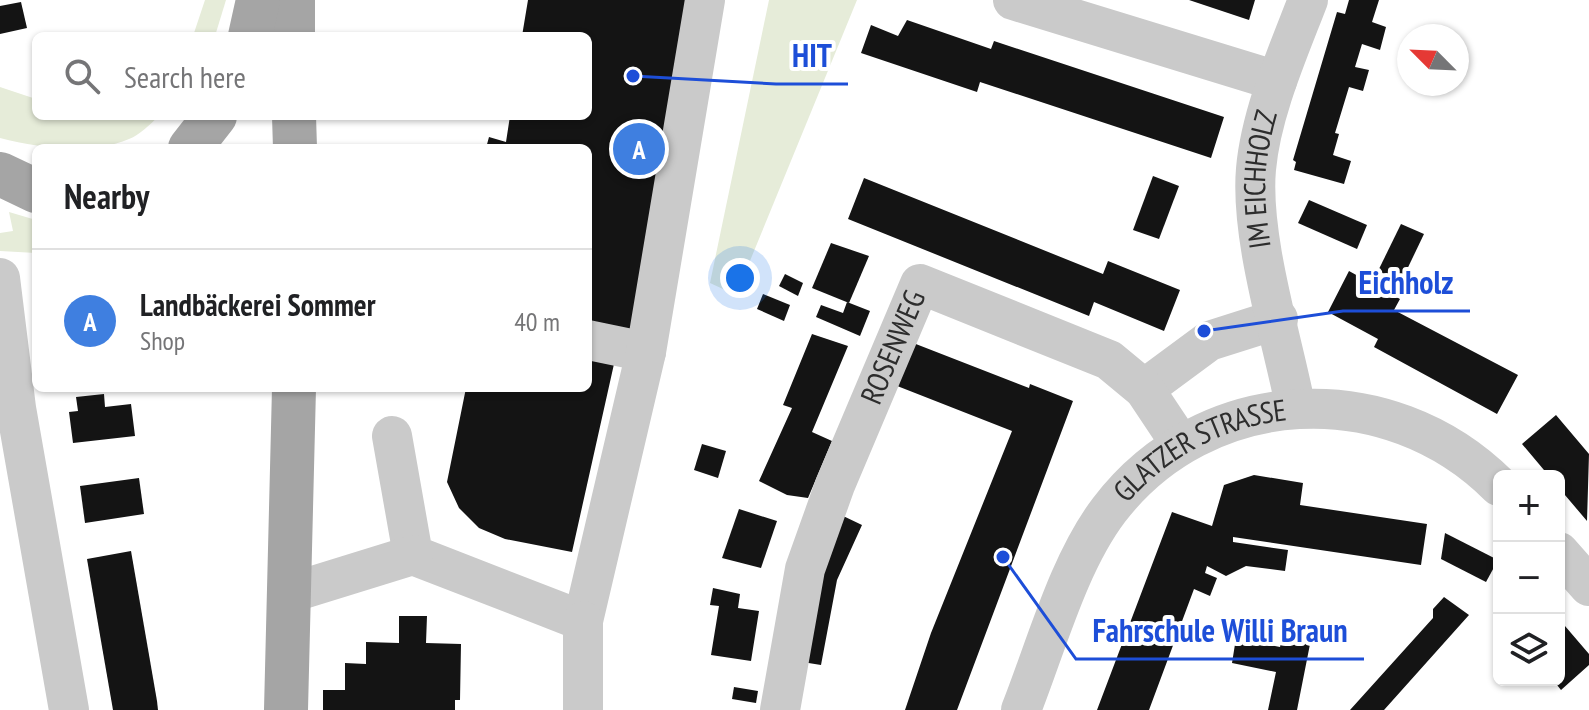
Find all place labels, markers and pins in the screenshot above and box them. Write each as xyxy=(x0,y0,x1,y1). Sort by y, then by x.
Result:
callout: HIT xyxy=(776,28,848,84)
pin: A xyxy=(613,119,665,179)
callout: Eichholz xyxy=(1343,255,1470,311)
callout: Fahrschule Willi Braun xyxy=(1076,603,1364,659)

